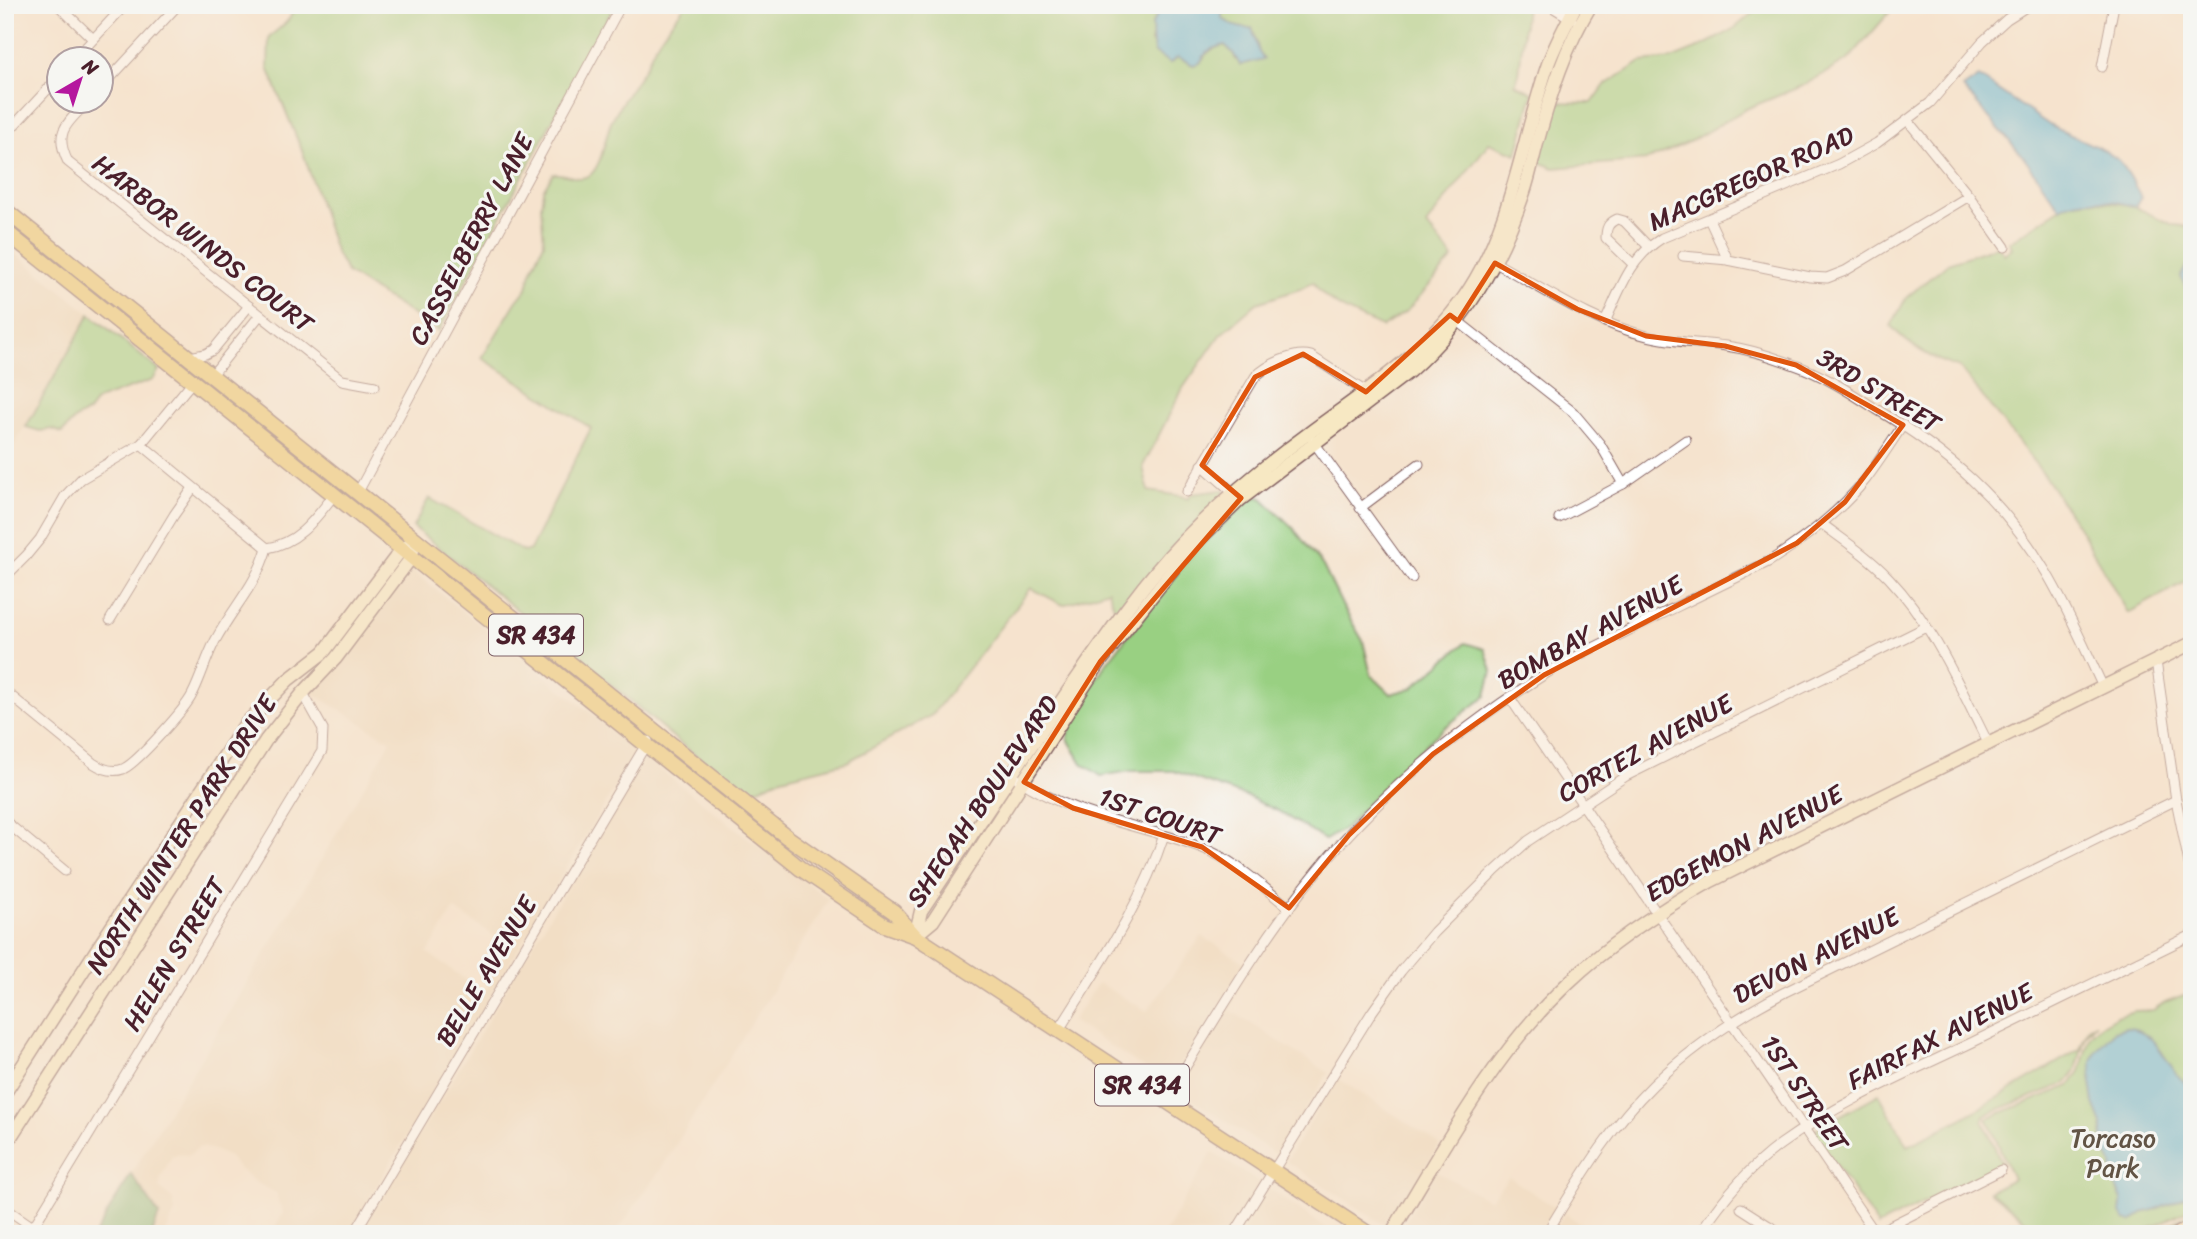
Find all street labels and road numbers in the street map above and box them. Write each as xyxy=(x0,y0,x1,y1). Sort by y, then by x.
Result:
street label: MACGREGOR ROAD xyxy=(1641,112,1862,244)
street label: CASSELBERRY LANE xyxy=(396,123,547,354)
street label: HARBOR WINDS COURT xyxy=(82,141,326,346)
street label: 3RD STREET xyxy=(1808,335,1952,446)
street label: BOMBAY AVENUE xyxy=(1488,561,1693,702)
road number: SR 434 xyxy=(489,614,583,656)
street label: CORTEZ AVENUE xyxy=(1549,680,1743,815)
street label: NORTH WINTER PARK DRIVE xyxy=(73,683,290,983)
street label: SHEOAH BOULEVARD xyxy=(893,685,1071,917)
street label: EDGEMON AVENUE xyxy=(1636,770,1853,915)
street label: 1ST COURT xyxy=(1092,774,1230,859)
street label: HELEN STREET xyxy=(110,867,239,1040)
street label: BELLE AVENUE xyxy=(423,885,550,1055)
street label: DEVON AVENUE xyxy=(1724,892,1909,1017)
street label: FAIRFAX AVENUE xyxy=(1839,968,2043,1103)
street label: 1ST STREET xyxy=(1748,1025,1863,1163)
road number: SR 434 xyxy=(1095,1064,1189,1106)

